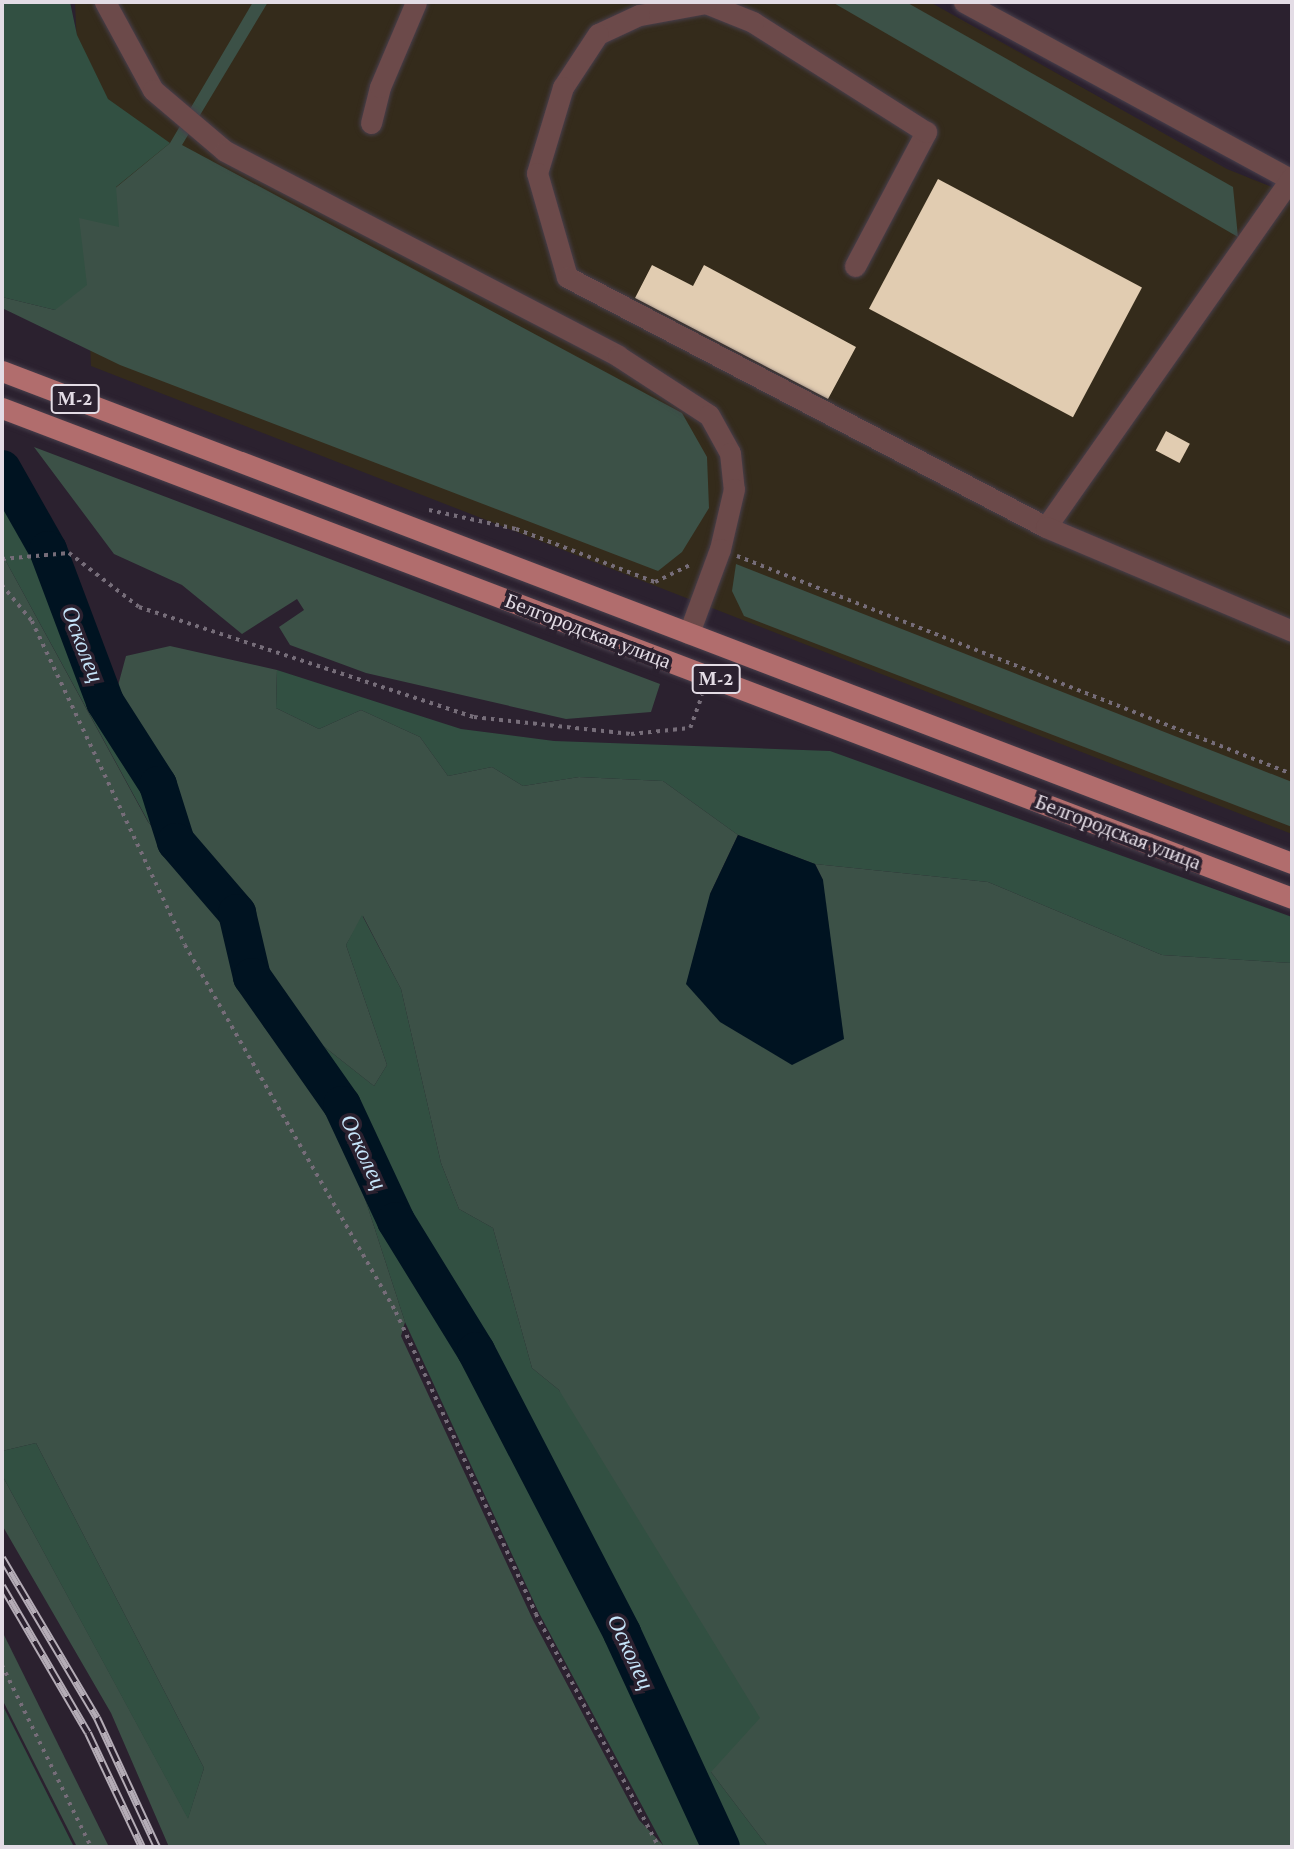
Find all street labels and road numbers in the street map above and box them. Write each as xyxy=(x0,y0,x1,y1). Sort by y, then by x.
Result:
road number: М-2 xyxy=(50,384,100,414)
street label: Белгородская улица xyxy=(502,588,674,674)
road number: М-2 xyxy=(692,664,740,694)
street label: Белгородская улица xyxy=(1032,789,1204,875)

